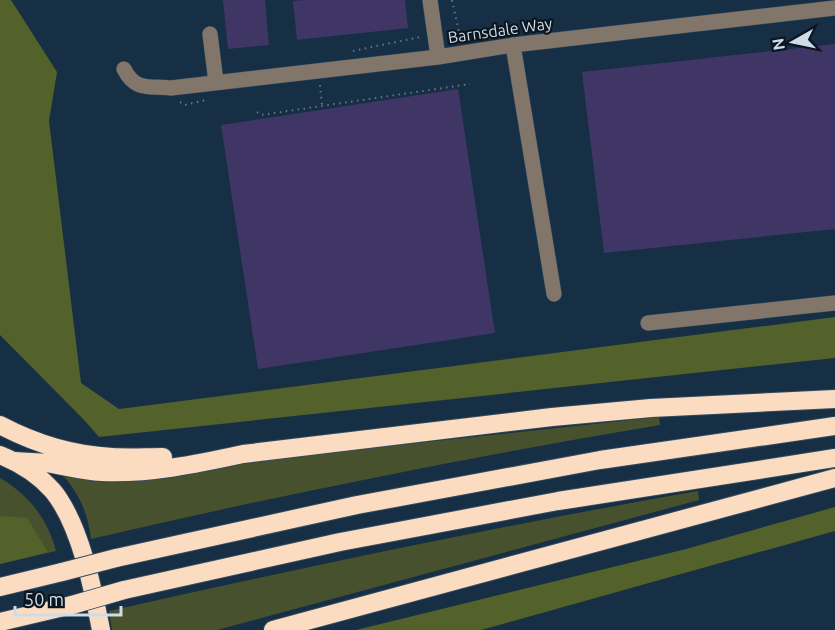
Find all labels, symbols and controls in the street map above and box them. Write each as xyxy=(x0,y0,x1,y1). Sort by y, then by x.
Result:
north arrow xyxy=(763,12,823,72)
street label: Barnsdale Way xyxy=(447,14,554,46)
text: N xyxy=(768,37,788,52)
scale bar xyxy=(15,579,122,617)
text: 50 m xyxy=(24,589,64,609)

